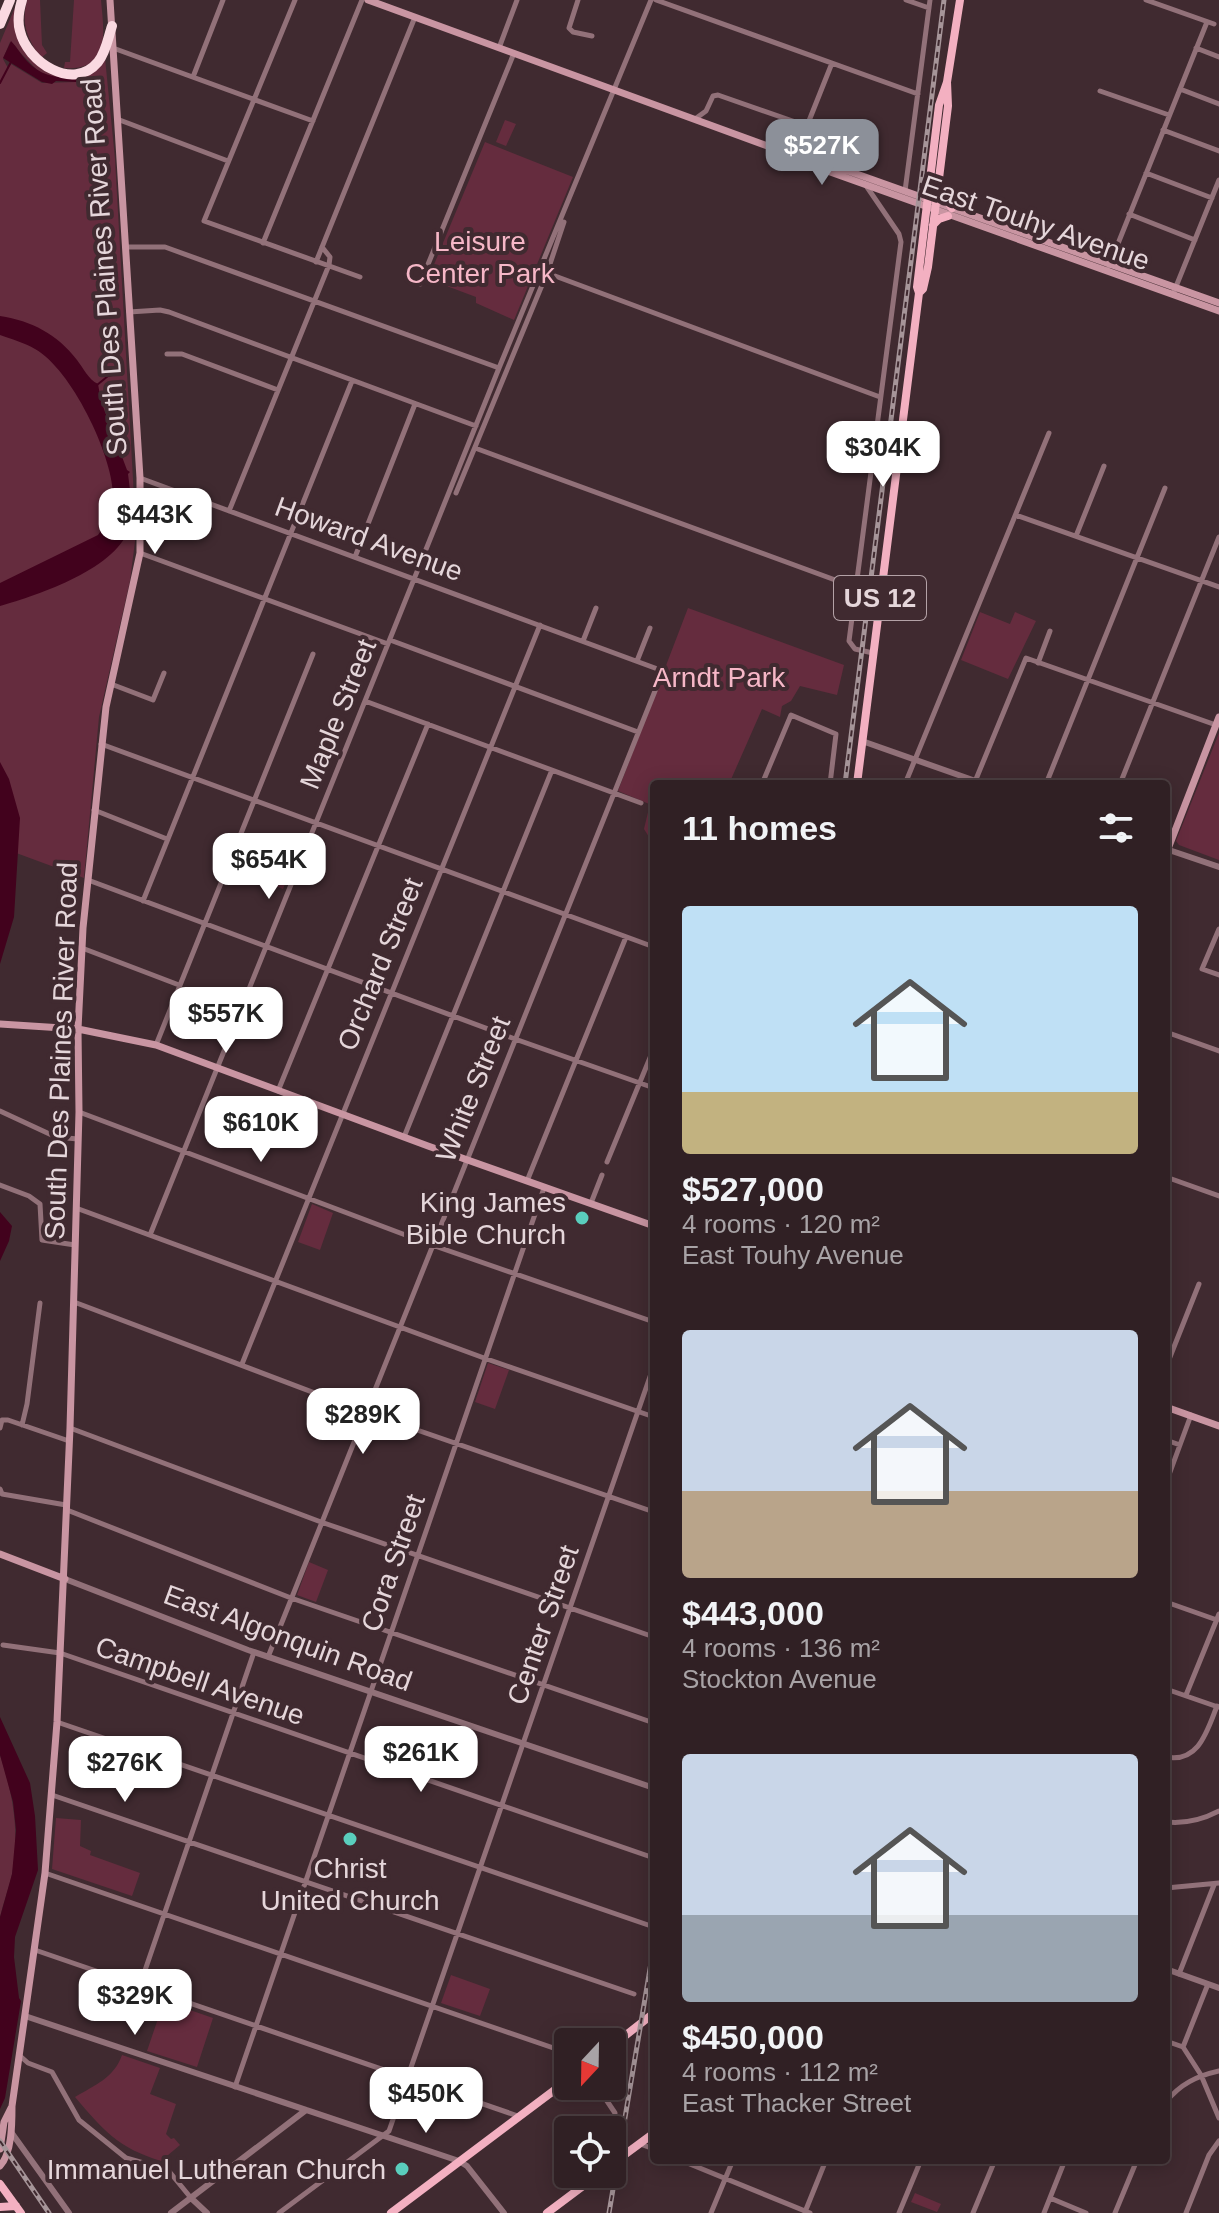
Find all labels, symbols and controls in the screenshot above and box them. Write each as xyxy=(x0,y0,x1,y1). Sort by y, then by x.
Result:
street label: South Des Plaines River Road xyxy=(75,77,133,457)
pin: $527K xyxy=(766,119,878,187)
text: $527K xyxy=(784,130,860,160)
street label: East Touhy Avenue xyxy=(918,169,1154,277)
park label: Leisure Center Park xyxy=(405,226,556,289)
pin: $304K xyxy=(827,421,939,489)
text: $304K xyxy=(845,432,921,462)
pin: $443K xyxy=(99,488,211,556)
street label: Howard Avenue xyxy=(271,491,467,587)
text: $443K xyxy=(117,499,193,529)
road number: US 12 xyxy=(834,576,926,620)
street label: Maple Street xyxy=(294,634,382,793)
park label: Arndt Park xyxy=(653,662,786,693)
icon: filters xyxy=(1094,806,1138,850)
text: 11 homes xyxy=(682,809,837,847)
pin: $654K xyxy=(213,833,325,901)
text: $654K xyxy=(231,844,307,874)
street label: South Des Plaines River Road xyxy=(39,861,83,1241)
street label: Orchard Street xyxy=(331,873,429,1055)
icon: home xyxy=(838,958,982,1102)
pin: $557K xyxy=(170,987,282,1055)
text: $557K xyxy=(188,998,264,1028)
street label: White Street xyxy=(430,1012,516,1166)
pin: $610K xyxy=(205,1096,317,1164)
text: $610K xyxy=(223,1107,299,1137)
text: $527,000 xyxy=(682,1170,824,1208)
place label: King James Bible Church xyxy=(406,1187,566,1250)
marker: King James Bible Church xyxy=(573,1209,591,1227)
text: 4 rooms · 120 m² xyxy=(682,1209,880,1239)
text: East Touhy Avenue xyxy=(682,1240,904,1270)
icon: home xyxy=(838,1382,982,1526)
pin: $289K xyxy=(307,1388,419,1456)
text: $289K xyxy=(325,1399,401,1429)
street label: Cora Street xyxy=(355,1490,431,1636)
street label: Center Street xyxy=(501,1541,585,1709)
street label: East Algonquin Road xyxy=(160,1579,416,1697)
text: $443,000 xyxy=(682,1594,824,1632)
street label: Campbell Avenue xyxy=(91,1631,309,1731)
text: 4 rooms · 136 m² xyxy=(682,1633,880,1663)
text: Stockton Avenue xyxy=(682,1664,877,1694)
pin: $261K xyxy=(365,1726,477,1794)
pin: $276K xyxy=(69,1736,181,1804)
text: $261K xyxy=(383,1737,459,1767)
text: $276K xyxy=(87,1747,163,1777)
icon: home xyxy=(838,1806,982,1950)
marker: Christ United Church xyxy=(341,1830,359,1848)
place label: Christ United Church xyxy=(261,1853,439,1916)
pin: $329K xyxy=(79,1969,191,2037)
text: $329K xyxy=(97,1980,173,2010)
text: $450,000 xyxy=(682,2018,824,2056)
north arrow xyxy=(554,2028,626,2100)
map controls xyxy=(554,2028,626,2188)
text: 4 rooms · 112 m² xyxy=(682,2057,878,2087)
pin: $450K xyxy=(370,2067,482,2135)
text: $450K xyxy=(388,2078,464,2108)
text: East Thacker Street xyxy=(682,2088,911,2118)
button: locate xyxy=(554,2116,626,2188)
place label: Immanuel Lutheran Church xyxy=(47,2154,386,2185)
marker: Immanuel Lutheran Church xyxy=(393,2160,411,2178)

